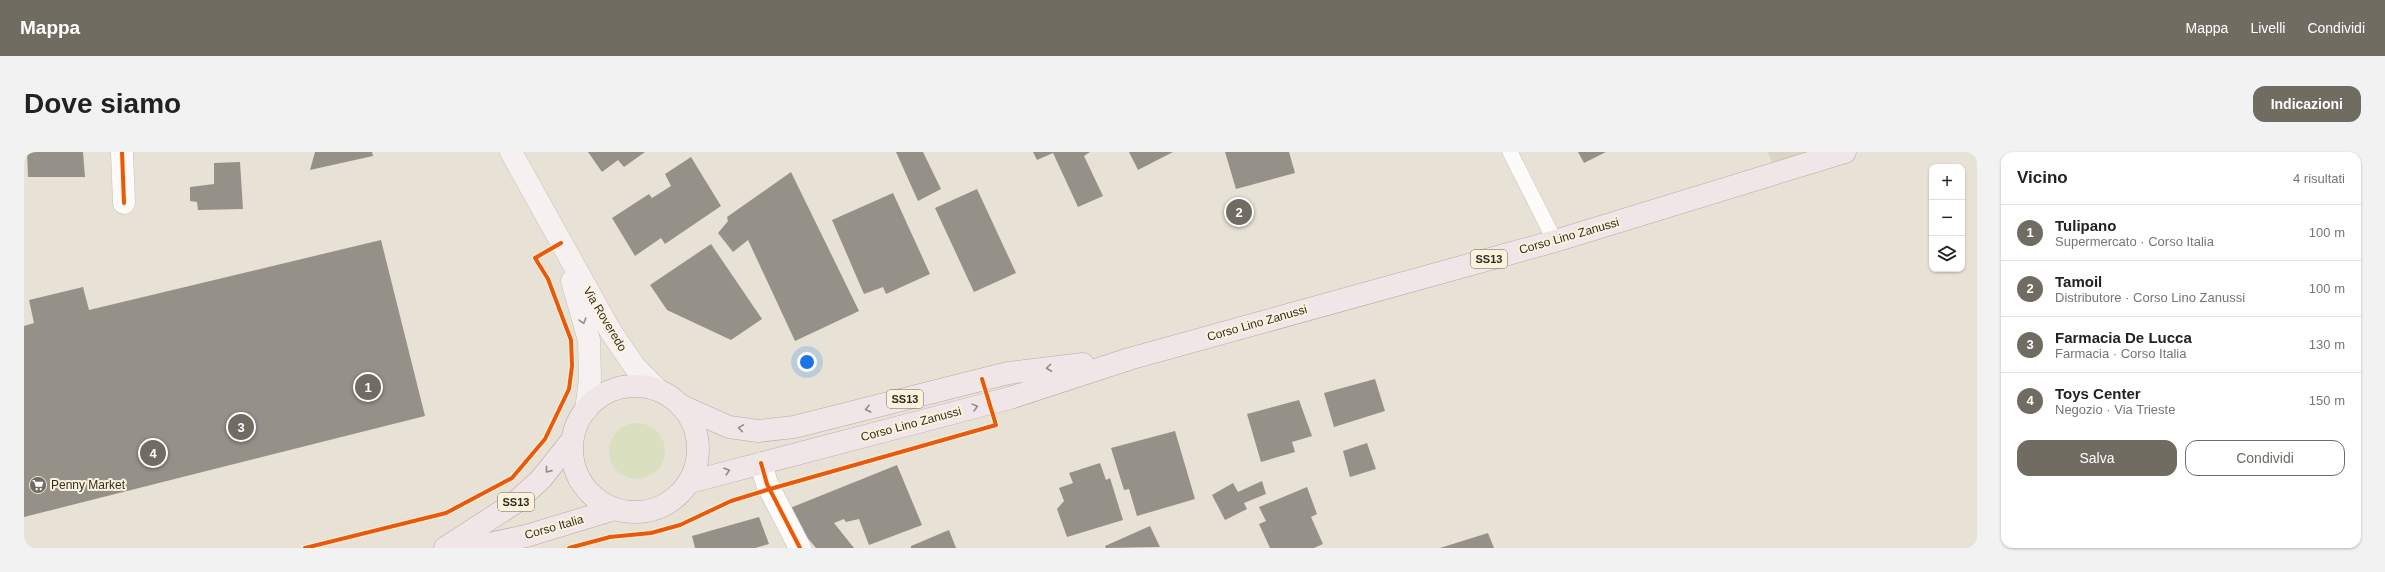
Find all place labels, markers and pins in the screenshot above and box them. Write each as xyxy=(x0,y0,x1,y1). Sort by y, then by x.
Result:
pin: 2 xyxy=(1226,197,1252,227)
pin: 1 xyxy=(355,372,381,402)
pin: 3 xyxy=(228,412,254,442)
pin: 4 xyxy=(140,438,166,468)
supermarket icon: Penny Market xyxy=(28,475,48,495)
place label: Penny Market xyxy=(51,478,126,492)

